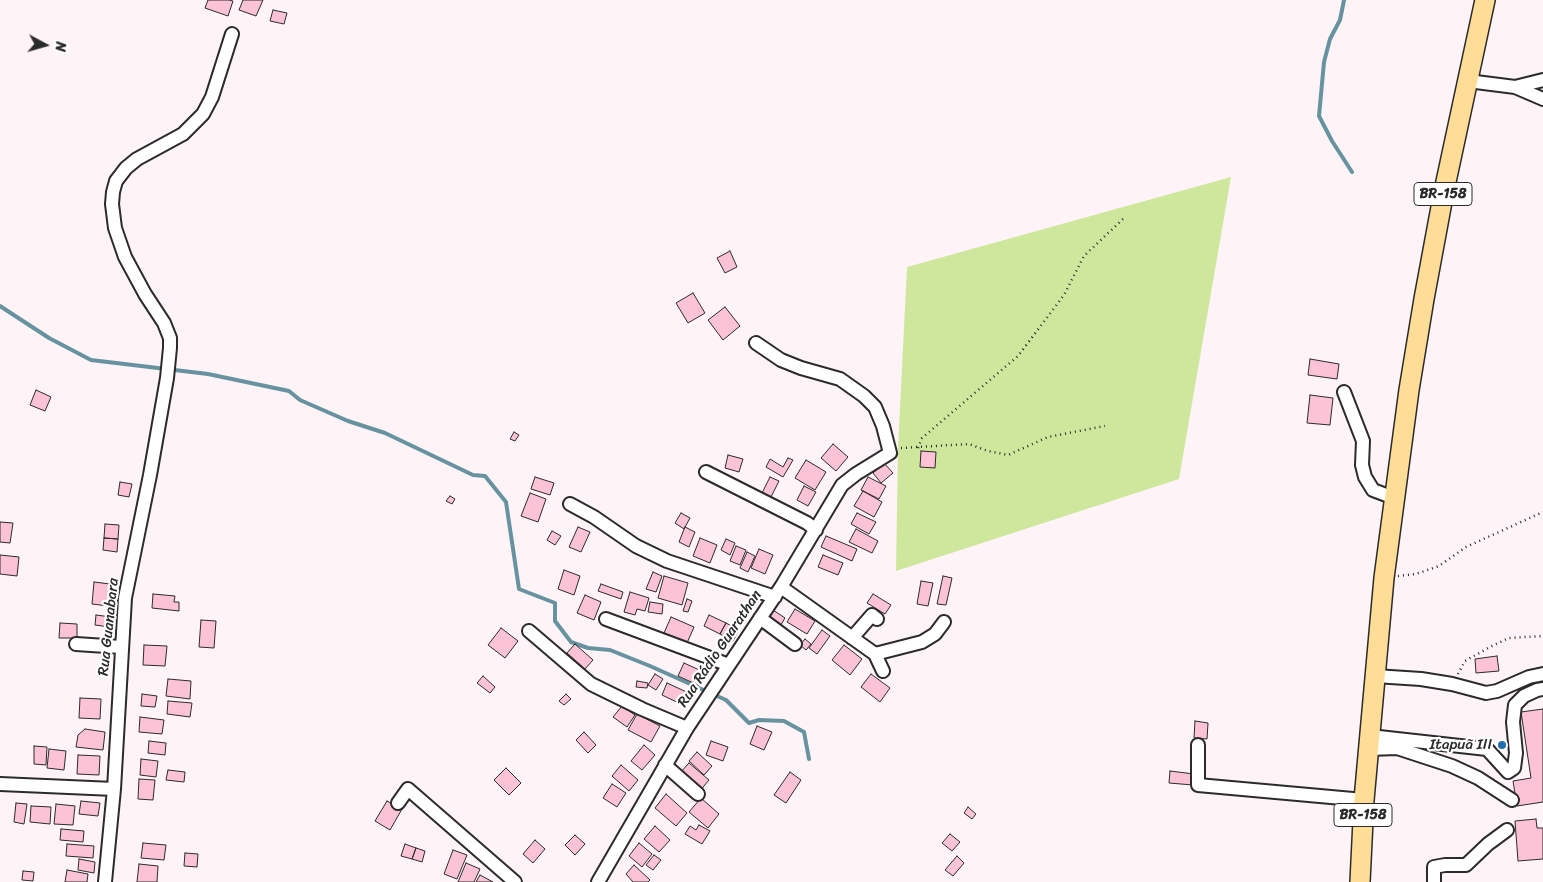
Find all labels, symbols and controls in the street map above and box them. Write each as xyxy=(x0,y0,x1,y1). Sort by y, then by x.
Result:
north arrow xyxy=(20,20,70,70)
text: N xyxy=(47,40,73,53)
road number: BR-158 xyxy=(1414,182,1472,205)
street label: Rua Guanabara xyxy=(95,577,123,677)
street label: Rua Rádio Guarathan xyxy=(674,587,766,711)
place label: Itapuã III xyxy=(1429,736,1492,754)
marker: Itapuã III xyxy=(1496,739,1508,751)
road number: BR-158 xyxy=(1334,804,1392,826)

